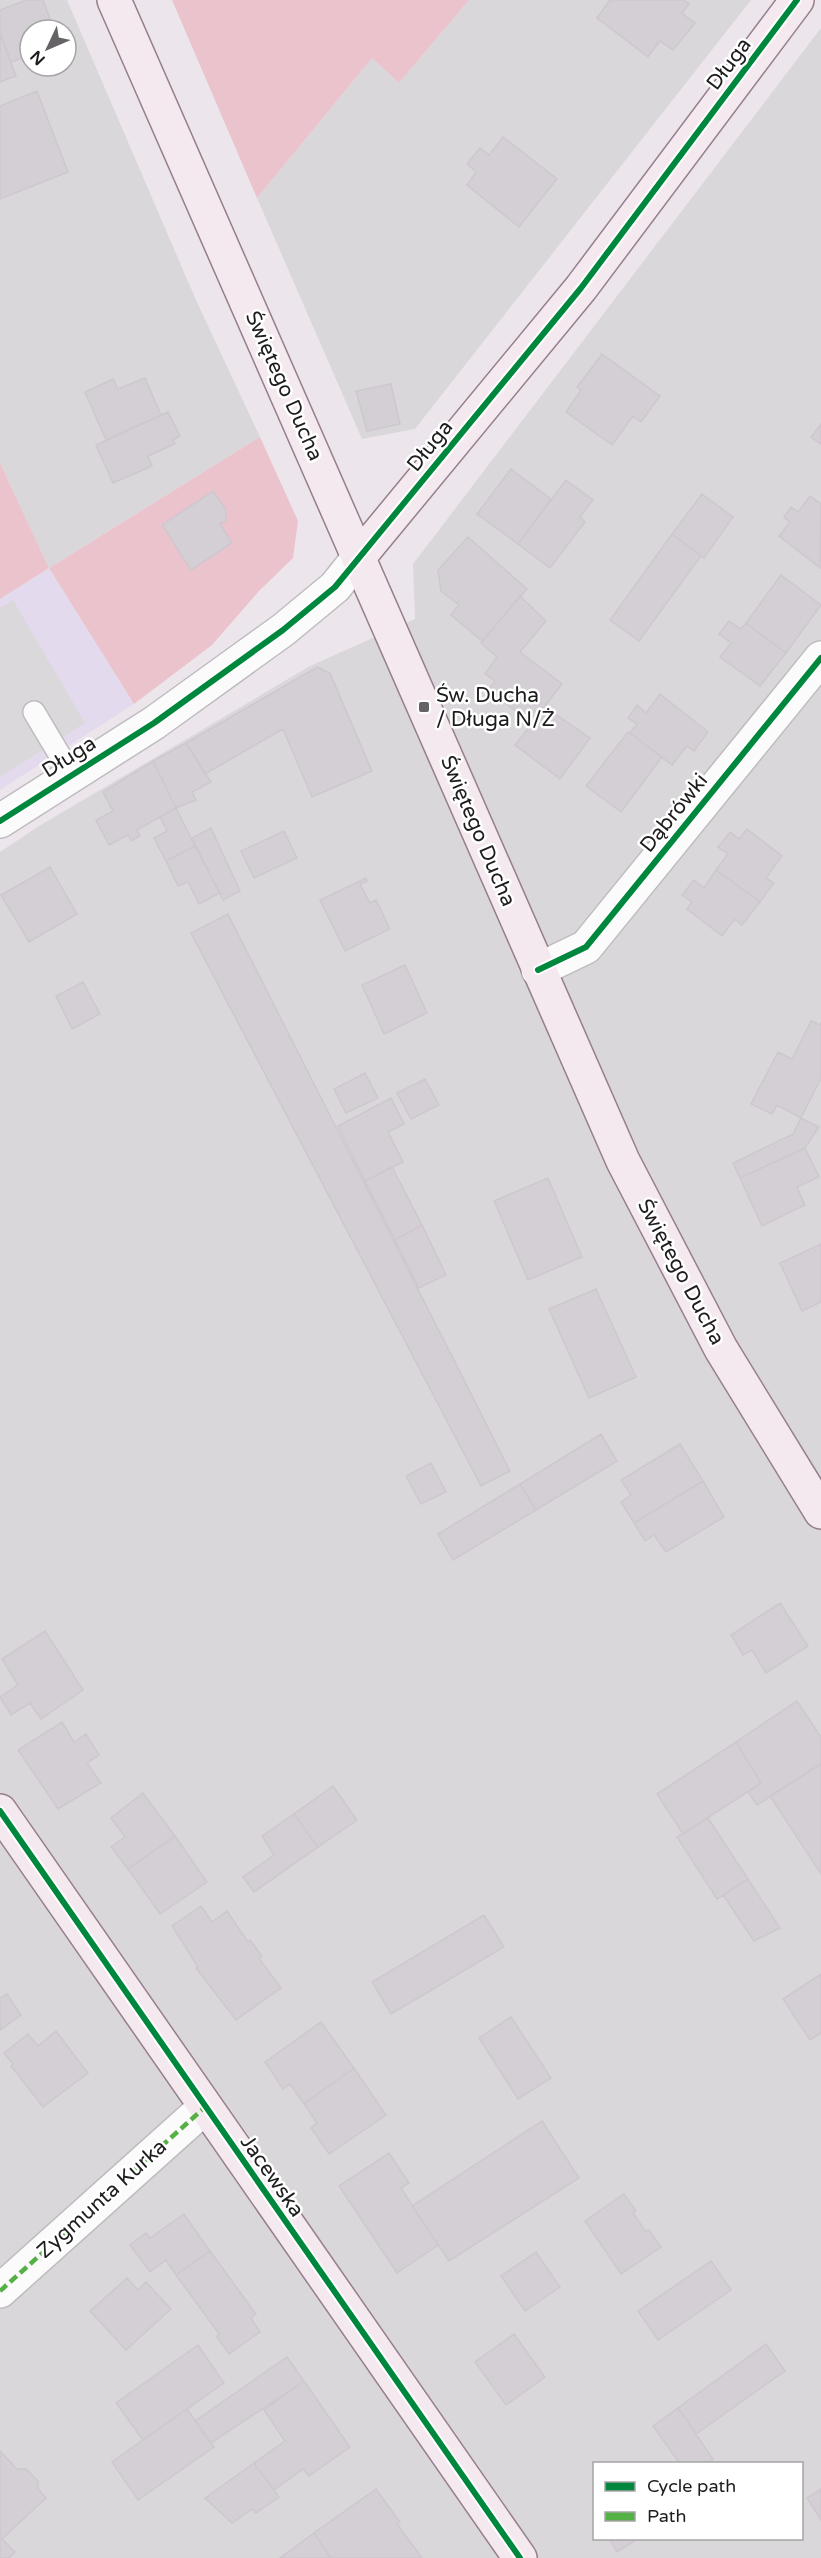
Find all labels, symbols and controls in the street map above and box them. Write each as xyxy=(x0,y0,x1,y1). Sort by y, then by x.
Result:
north arrow xyxy=(18,18,78,78)
street label: Długa xyxy=(701,33,757,95)
text: N xyxy=(26,46,50,69)
street label: Świętego Ducha xyxy=(240,307,328,465)
street label: Długa xyxy=(402,415,458,477)
place label: Św. Ducha / Długa N/Ż xyxy=(436,683,555,732)
marker: Św. Ducha / Długa N/Ż xyxy=(417,700,431,714)
street label: Długa xyxy=(37,731,101,783)
street label: Świętego Ducha xyxy=(435,752,521,910)
street label: Dąbrówki xyxy=(635,769,713,857)
street label: Świętego Ducha xyxy=(632,1195,730,1349)
street label: Jacewska xyxy=(235,2130,309,2222)
street label: Zygmunta Kurka xyxy=(32,2134,172,2264)
legend xyxy=(593,2462,803,2540)
text: Cycle path xyxy=(647,2475,736,2497)
text: Path xyxy=(647,2505,686,2527)

